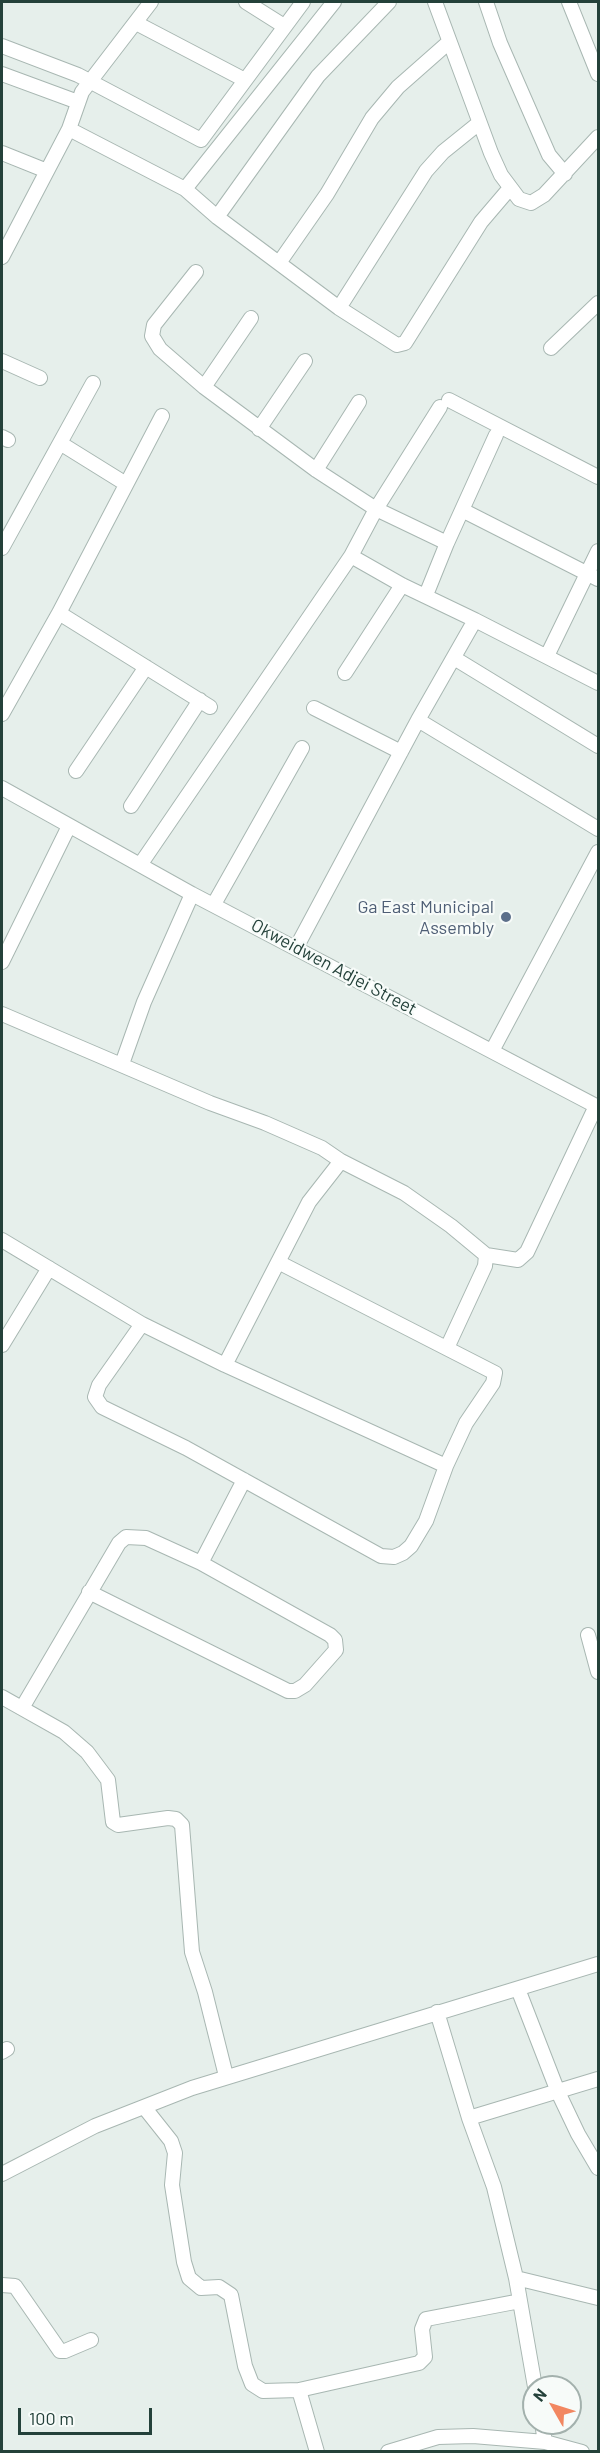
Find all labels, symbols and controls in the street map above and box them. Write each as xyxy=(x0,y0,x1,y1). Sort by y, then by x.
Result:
place label: Ga East Municipal Assembly xyxy=(357,896,494,938)
marker: Ga East Municipal Assembly xyxy=(499,910,513,924)
street label: Okweidwen Adjei Street xyxy=(248,914,420,1020)
north arrow xyxy=(522,2375,582,2435)
text: N xyxy=(528,2385,550,2405)
scale bar xyxy=(21,2396,154,2434)
text: 100 m xyxy=(29,2407,74,2429)

